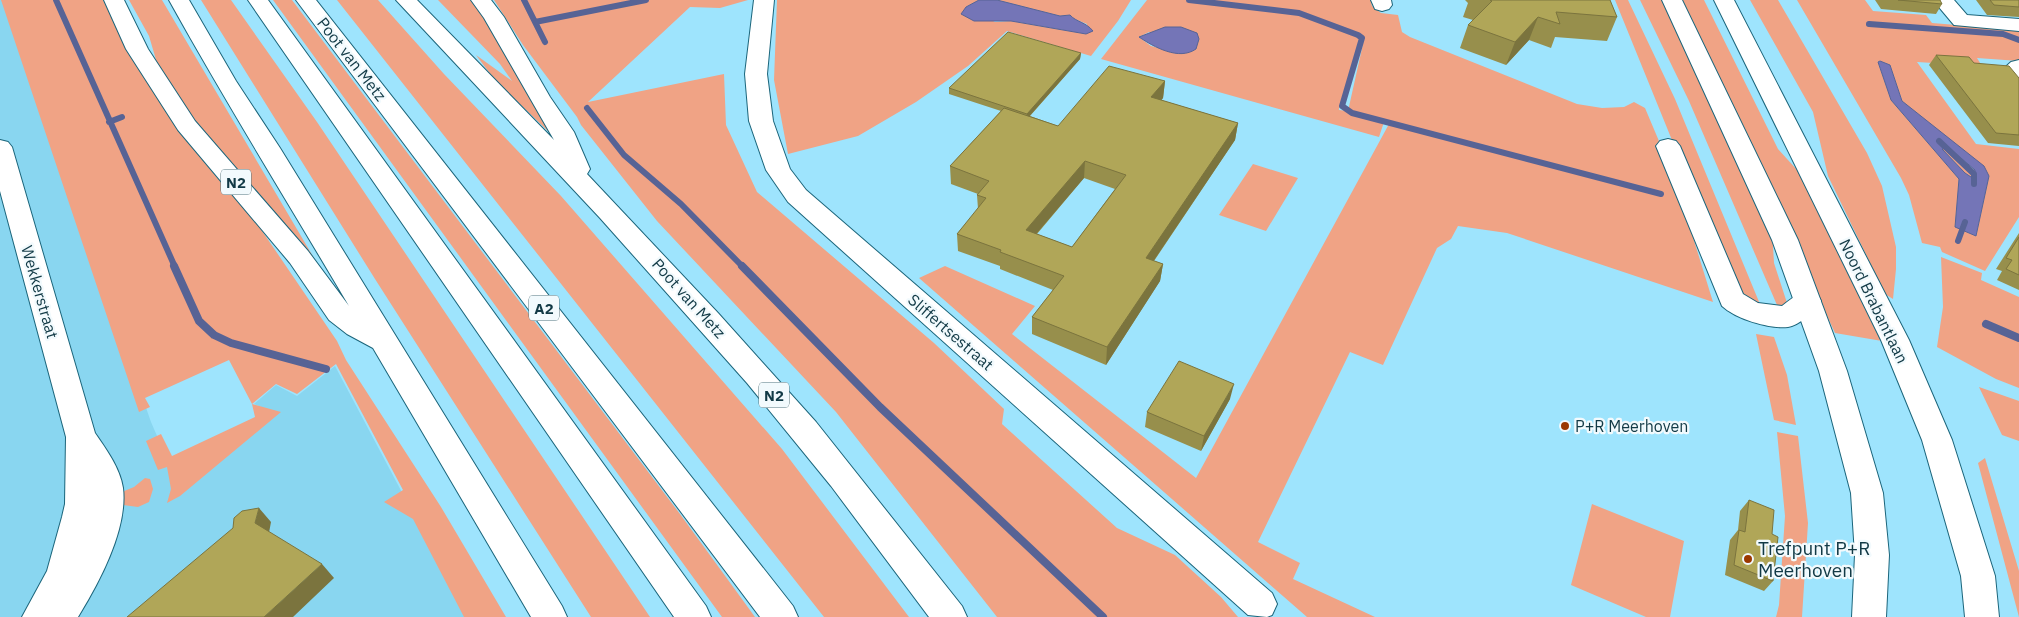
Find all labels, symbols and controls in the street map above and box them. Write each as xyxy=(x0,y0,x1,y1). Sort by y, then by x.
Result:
street label: Poot van Metz xyxy=(313,13,391,105)
road number: N2 xyxy=(221,170,251,194)
street label: Noord Brabantlaan xyxy=(1835,236,1913,366)
street label: Wekkerstraat xyxy=(17,243,63,341)
street label: Poot van Metz xyxy=(648,254,730,342)
street label: Sliffertsestraat xyxy=(904,289,998,375)
road number: A2 xyxy=(529,296,559,320)
road number: N2 xyxy=(759,382,789,408)
place label: P+R Meerhoven xyxy=(1575,416,1688,436)
marker: P+R Meerhoven xyxy=(1559,420,1571,432)
place label: Trefpunt P+R Meerhoven xyxy=(1758,536,1870,582)
marker: Trefpunt P+R Meerhoven xyxy=(1742,553,1754,565)

